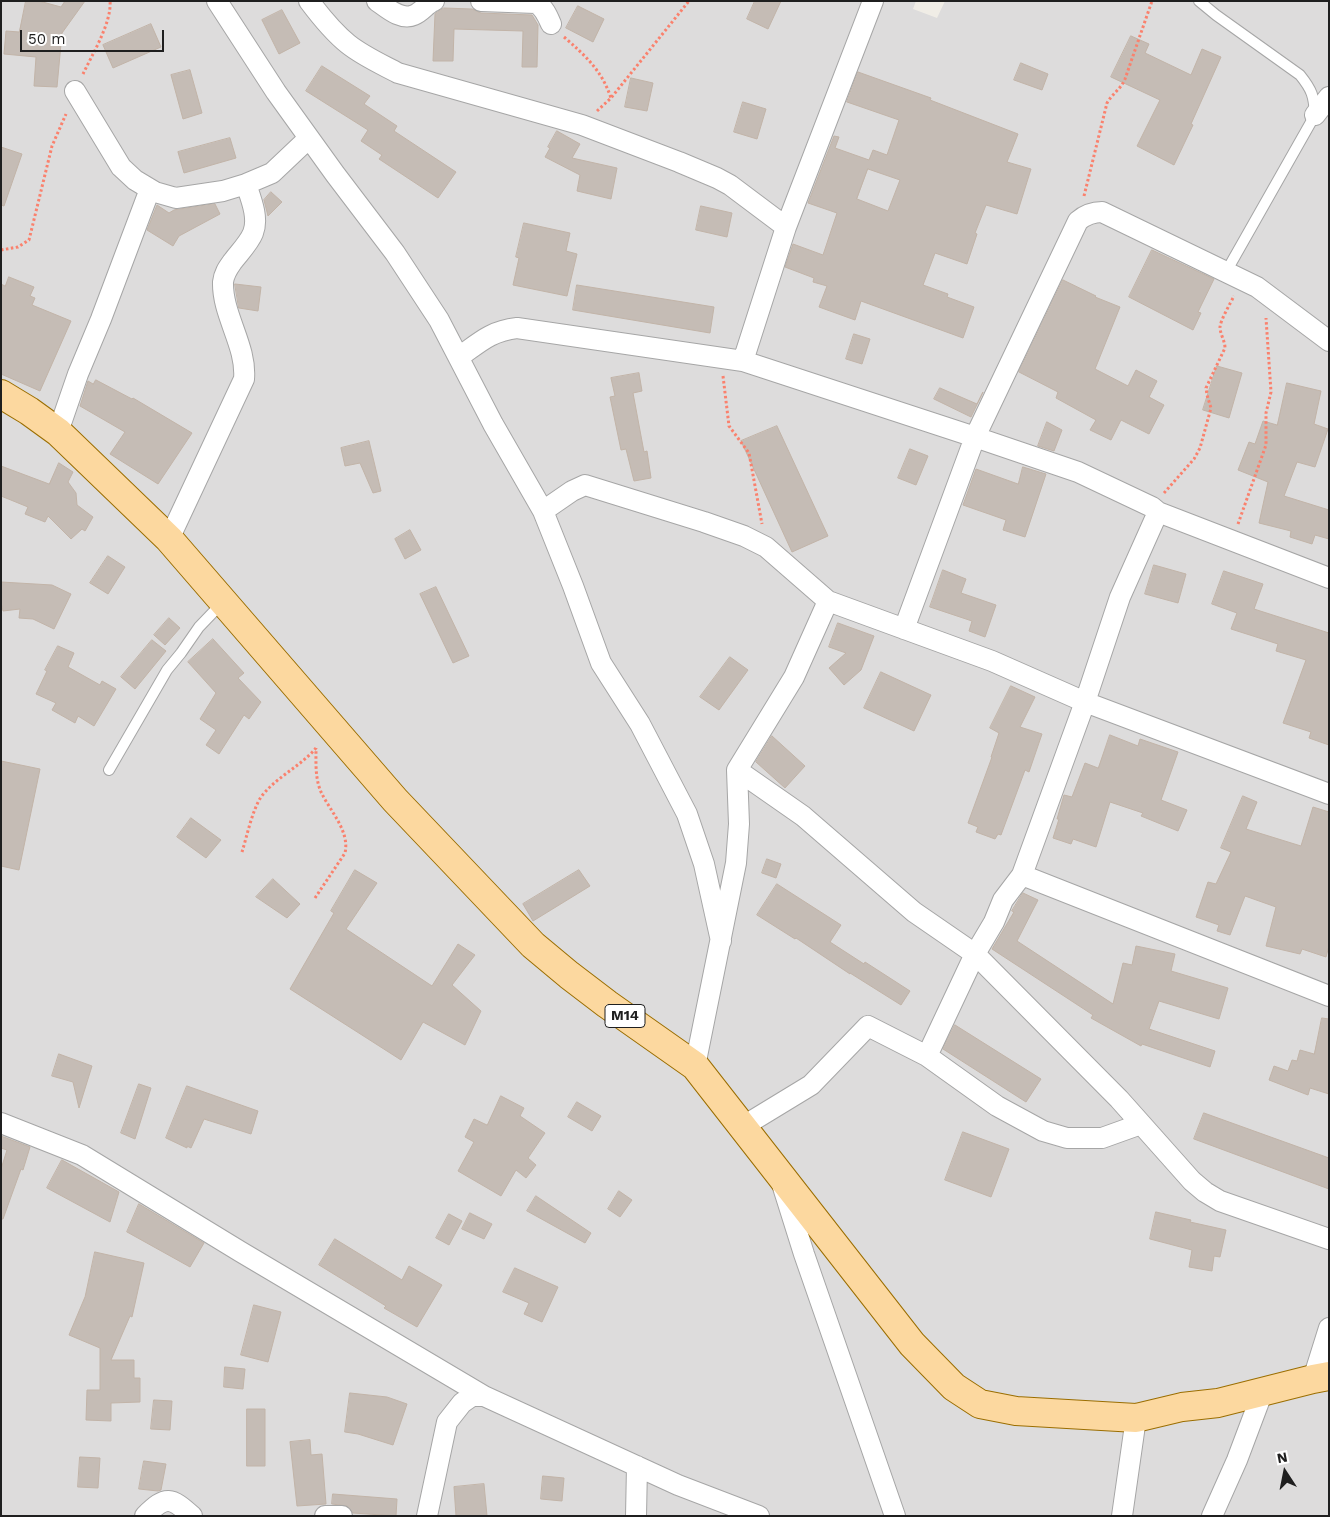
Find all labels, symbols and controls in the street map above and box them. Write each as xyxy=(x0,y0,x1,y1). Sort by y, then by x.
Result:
scale bar xyxy=(22,20,166,52)
text: 50 m xyxy=(28,30,65,48)
road number: M14 xyxy=(605,1004,645,1028)
north arrow xyxy=(1260,1447,1310,1497)
text: N xyxy=(1276,1448,1289,1466)

